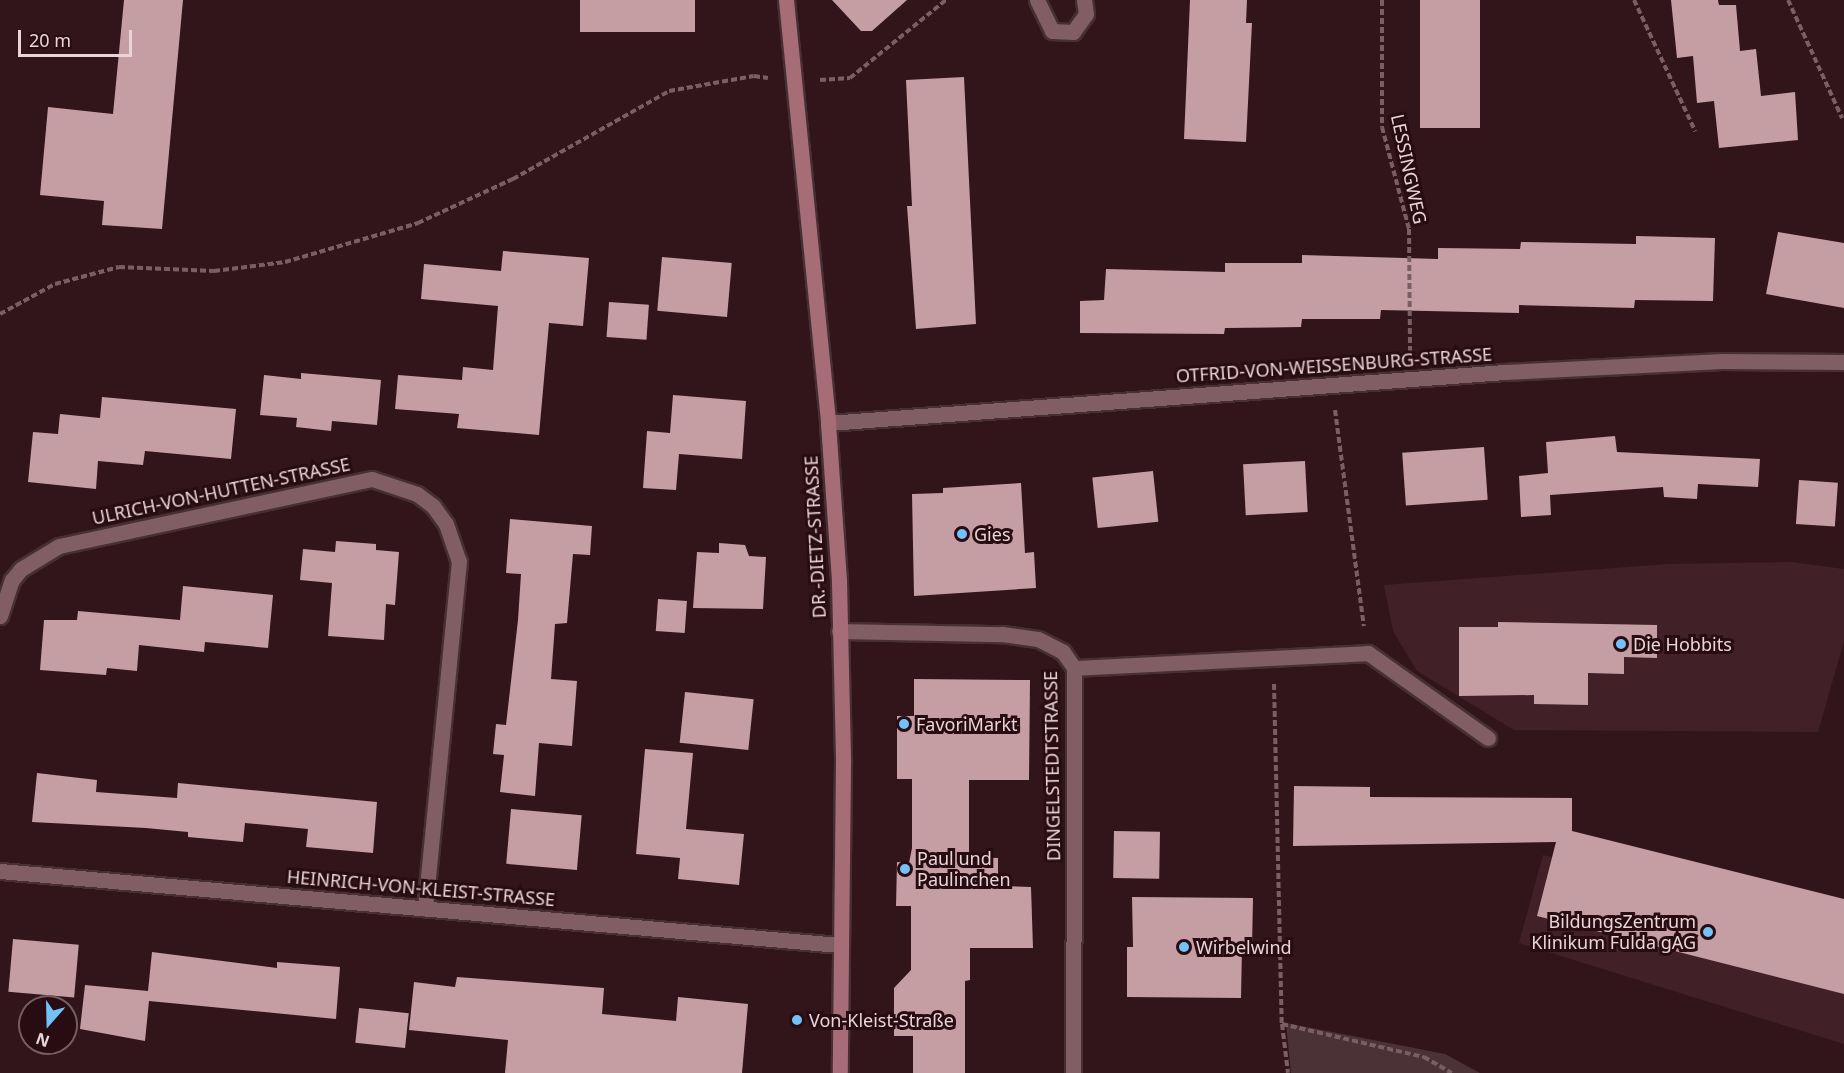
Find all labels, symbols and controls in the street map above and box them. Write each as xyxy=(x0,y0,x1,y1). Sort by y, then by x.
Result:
scale bar xyxy=(21,18,135,56)
text: 20 m xyxy=(29,28,71,52)
street label: LESSINGWEG xyxy=(1387,112,1431,226)
street label: OTFRID-VON-WEISSENBURG-STRASSE xyxy=(1175,343,1493,387)
street label: ULRICH-VON-HUTTEN-STRASSE xyxy=(90,453,352,529)
street label: DR.-DIETZ-STRASSE xyxy=(800,455,830,619)
place label: Gies xyxy=(974,523,1011,545)
marker: Gies xyxy=(955,527,969,541)
place label: Die Hobbits xyxy=(1633,633,1732,655)
marker: Die Hobbits xyxy=(1614,637,1628,651)
street label: DINGELSTEDTSTRASSE xyxy=(1040,671,1064,861)
place label: FavoriMarkt xyxy=(916,713,1018,735)
marker: FavoriMarkt xyxy=(897,717,911,731)
place label: Paul und Paulinchen xyxy=(917,848,1011,890)
marker: Paul und Paulinchen xyxy=(898,862,912,876)
street label: HEINRICH-VON-KLEIST-STRASSE xyxy=(286,866,556,910)
place label: BildungsZentrum Klinikum Fulda gAG xyxy=(1531,911,1696,954)
marker: BildungsZentrum Klinikum Fulda gAG xyxy=(1701,925,1715,939)
place label: Wirbelwind xyxy=(1196,936,1292,958)
marker: Wirbelwind xyxy=(1177,940,1191,954)
north arrow xyxy=(18,995,78,1055)
place label: Von-Kleist-Straße xyxy=(809,1009,954,1031)
marker: Von-Kleist-Straße xyxy=(790,1013,804,1027)
text: N xyxy=(33,1027,52,1053)

